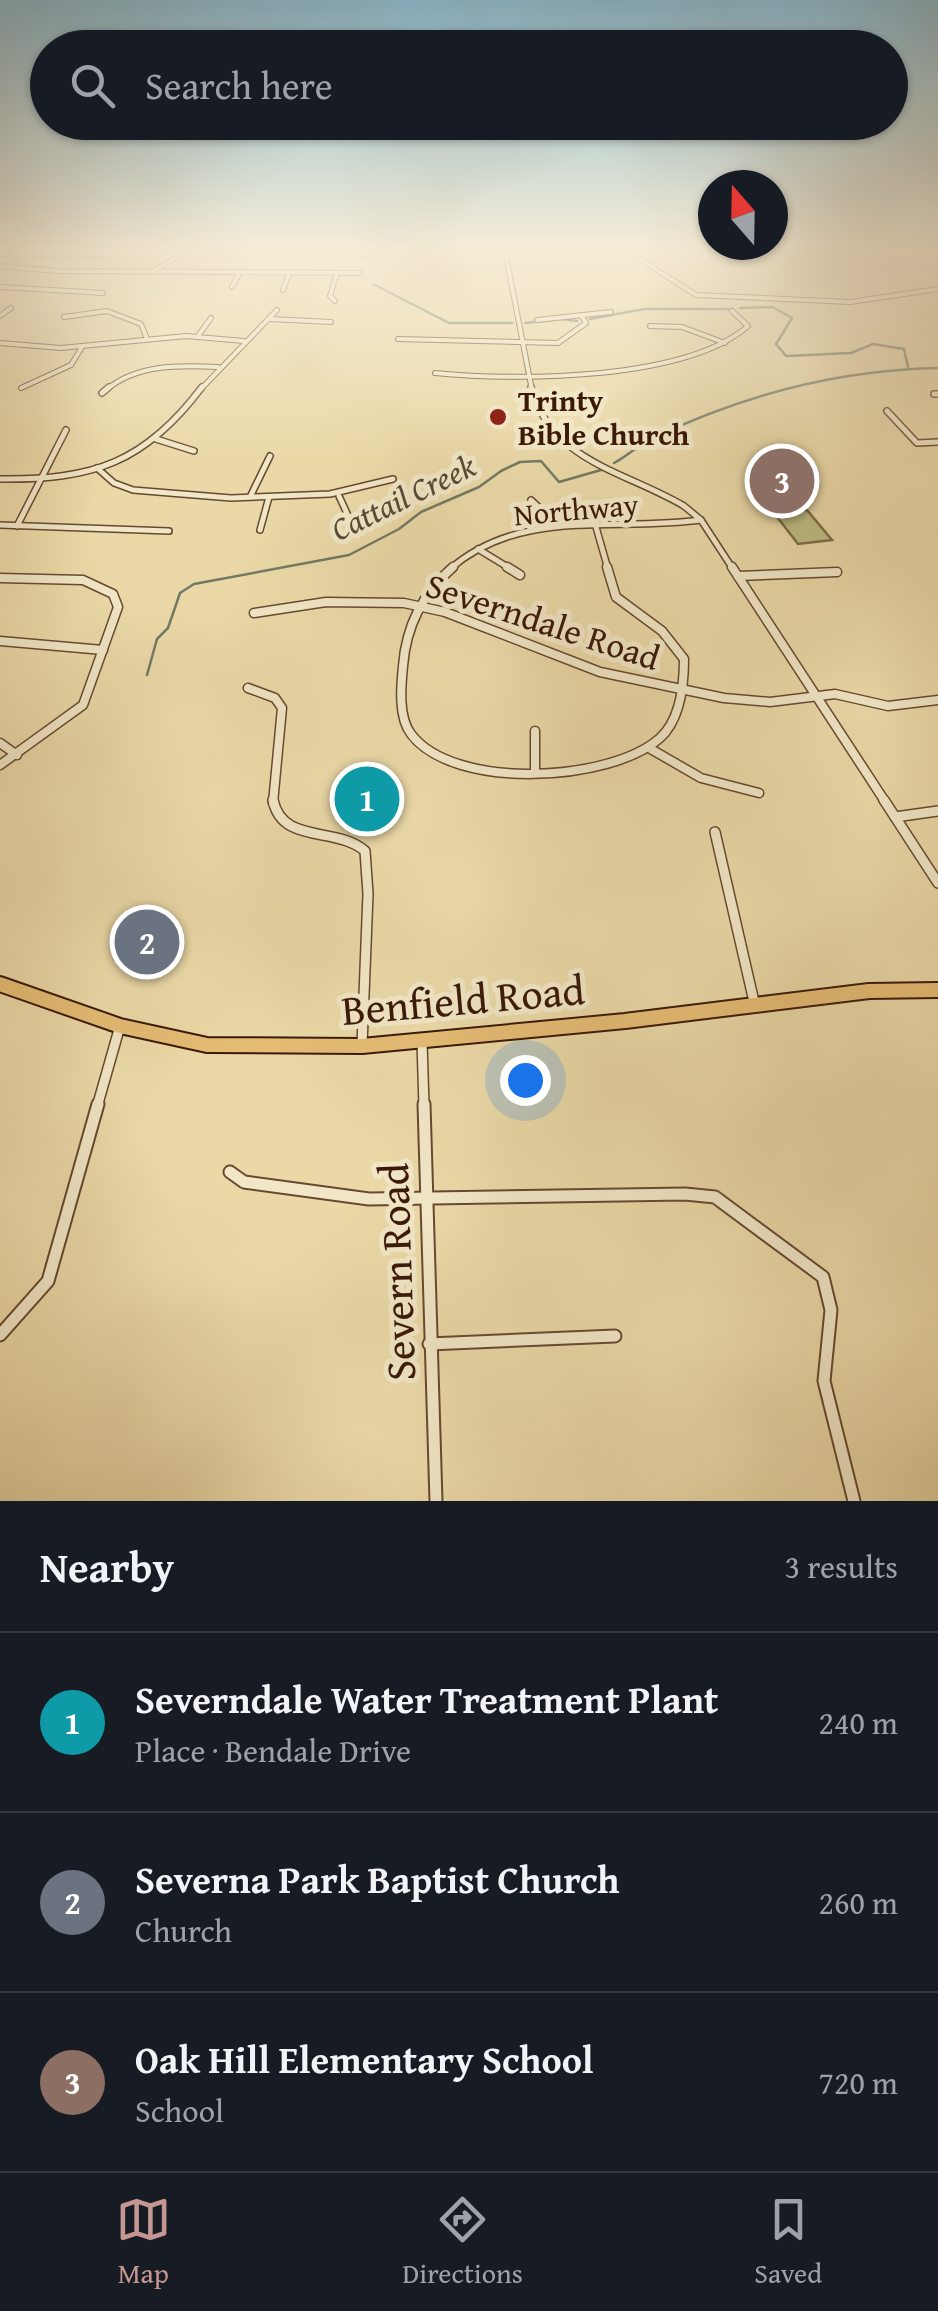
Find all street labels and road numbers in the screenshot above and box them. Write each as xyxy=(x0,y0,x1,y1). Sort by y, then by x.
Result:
street label: Northway xyxy=(512,482,640,536)
street label: Severndale Road xyxy=(420,559,667,683)
street label: Benfield Road xyxy=(339,958,587,1040)
street label: Severn Road xyxy=(362,1161,430,1382)

